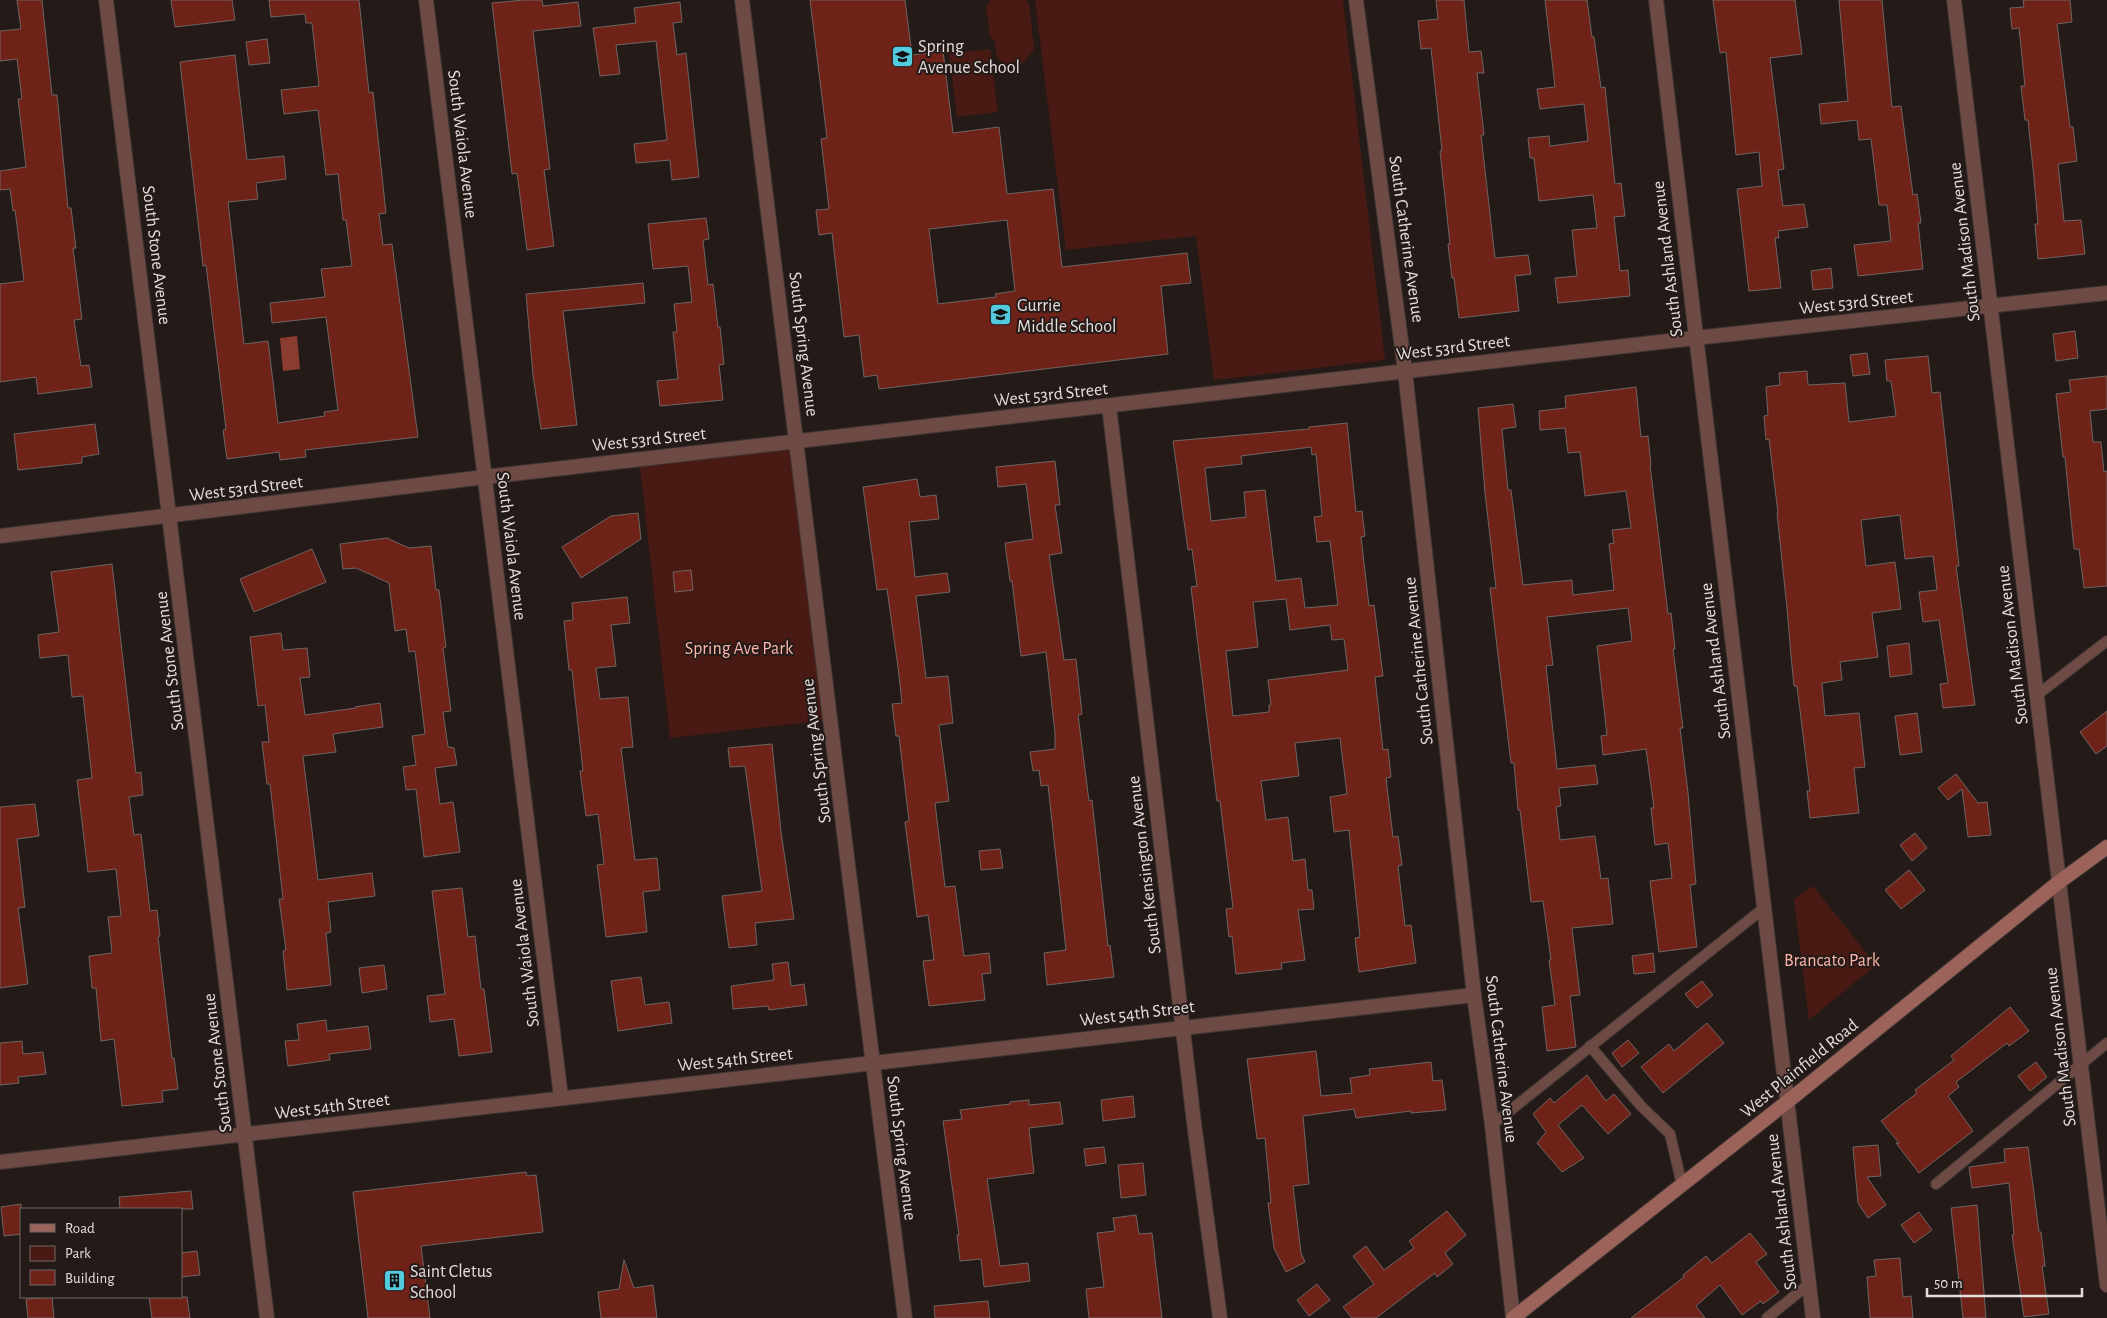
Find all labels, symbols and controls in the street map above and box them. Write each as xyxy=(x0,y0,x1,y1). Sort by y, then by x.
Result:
place label: Spring Avenue School xyxy=(918,38,1020,77)
school or university icon: Spring Avenue School xyxy=(890,44,914,68)
street label: South Waiola Avenue xyxy=(444,69,480,219)
street label: South Catherine Avenue xyxy=(1385,154,1427,324)
street label: South Madison Avenue xyxy=(1946,161,1984,323)
street label: South Ashland Avenue xyxy=(1649,180,1687,338)
street label: South Stone Avenue xyxy=(139,185,173,326)
street label: South Spring Avenue xyxy=(785,271,821,417)
street label: West 53rd Street xyxy=(1798,288,1914,318)
place label: Gurrie Middle School xyxy=(1017,297,1116,336)
school or university icon: Gurrie Middle School xyxy=(989,303,1013,327)
street label: West 53rd Street xyxy=(1395,332,1511,364)
street label: West 53rd Street xyxy=(993,380,1109,410)
street label: West 53rd Street xyxy=(591,425,707,455)
street label: South Waiola Avenue xyxy=(493,471,529,621)
street label: West 53rd Street xyxy=(188,473,304,505)
street label: South Madison Avenue xyxy=(1994,564,2032,726)
street label: South Catherine Avenue xyxy=(1401,576,1437,746)
street label: South Ashland Avenue xyxy=(1697,582,1735,740)
street label: South Stone Avenue xyxy=(153,590,187,731)
park label: Spring Ave Park xyxy=(685,640,794,658)
street label: South Spring Avenue xyxy=(799,678,835,824)
street label: South Kensington Avenue xyxy=(1125,775,1165,955)
street label: South Waiola Avenue xyxy=(507,878,543,1028)
park label: Brancato Park xyxy=(1784,952,1881,970)
street label: South Madison Avenue xyxy=(2042,966,2080,1128)
street label: South Catherine Avenue xyxy=(1482,974,1520,1144)
street label: South Stone Avenue xyxy=(201,992,235,1133)
street label: West 54th Street xyxy=(1079,998,1196,1030)
street label: West Plainfield Road xyxy=(1737,1016,1862,1122)
street label: West 54th Street xyxy=(677,1045,794,1075)
street label: South Spring Avenue xyxy=(883,1075,919,1221)
street label: West 54th Street xyxy=(274,1091,391,1123)
street label: South Ashland Avenue xyxy=(1763,1133,1801,1291)
legend xyxy=(20,1208,182,1298)
text: Road xyxy=(65,1221,95,1236)
text: Park xyxy=(65,1246,91,1261)
place label: Saint Cletus School xyxy=(410,1263,493,1302)
scale bar xyxy=(1927,1266,2082,1298)
building icon: Saint Cletus School xyxy=(382,1269,406,1293)
text: Building xyxy=(65,1271,115,1286)
text: 50 m xyxy=(1934,1276,1963,1291)

